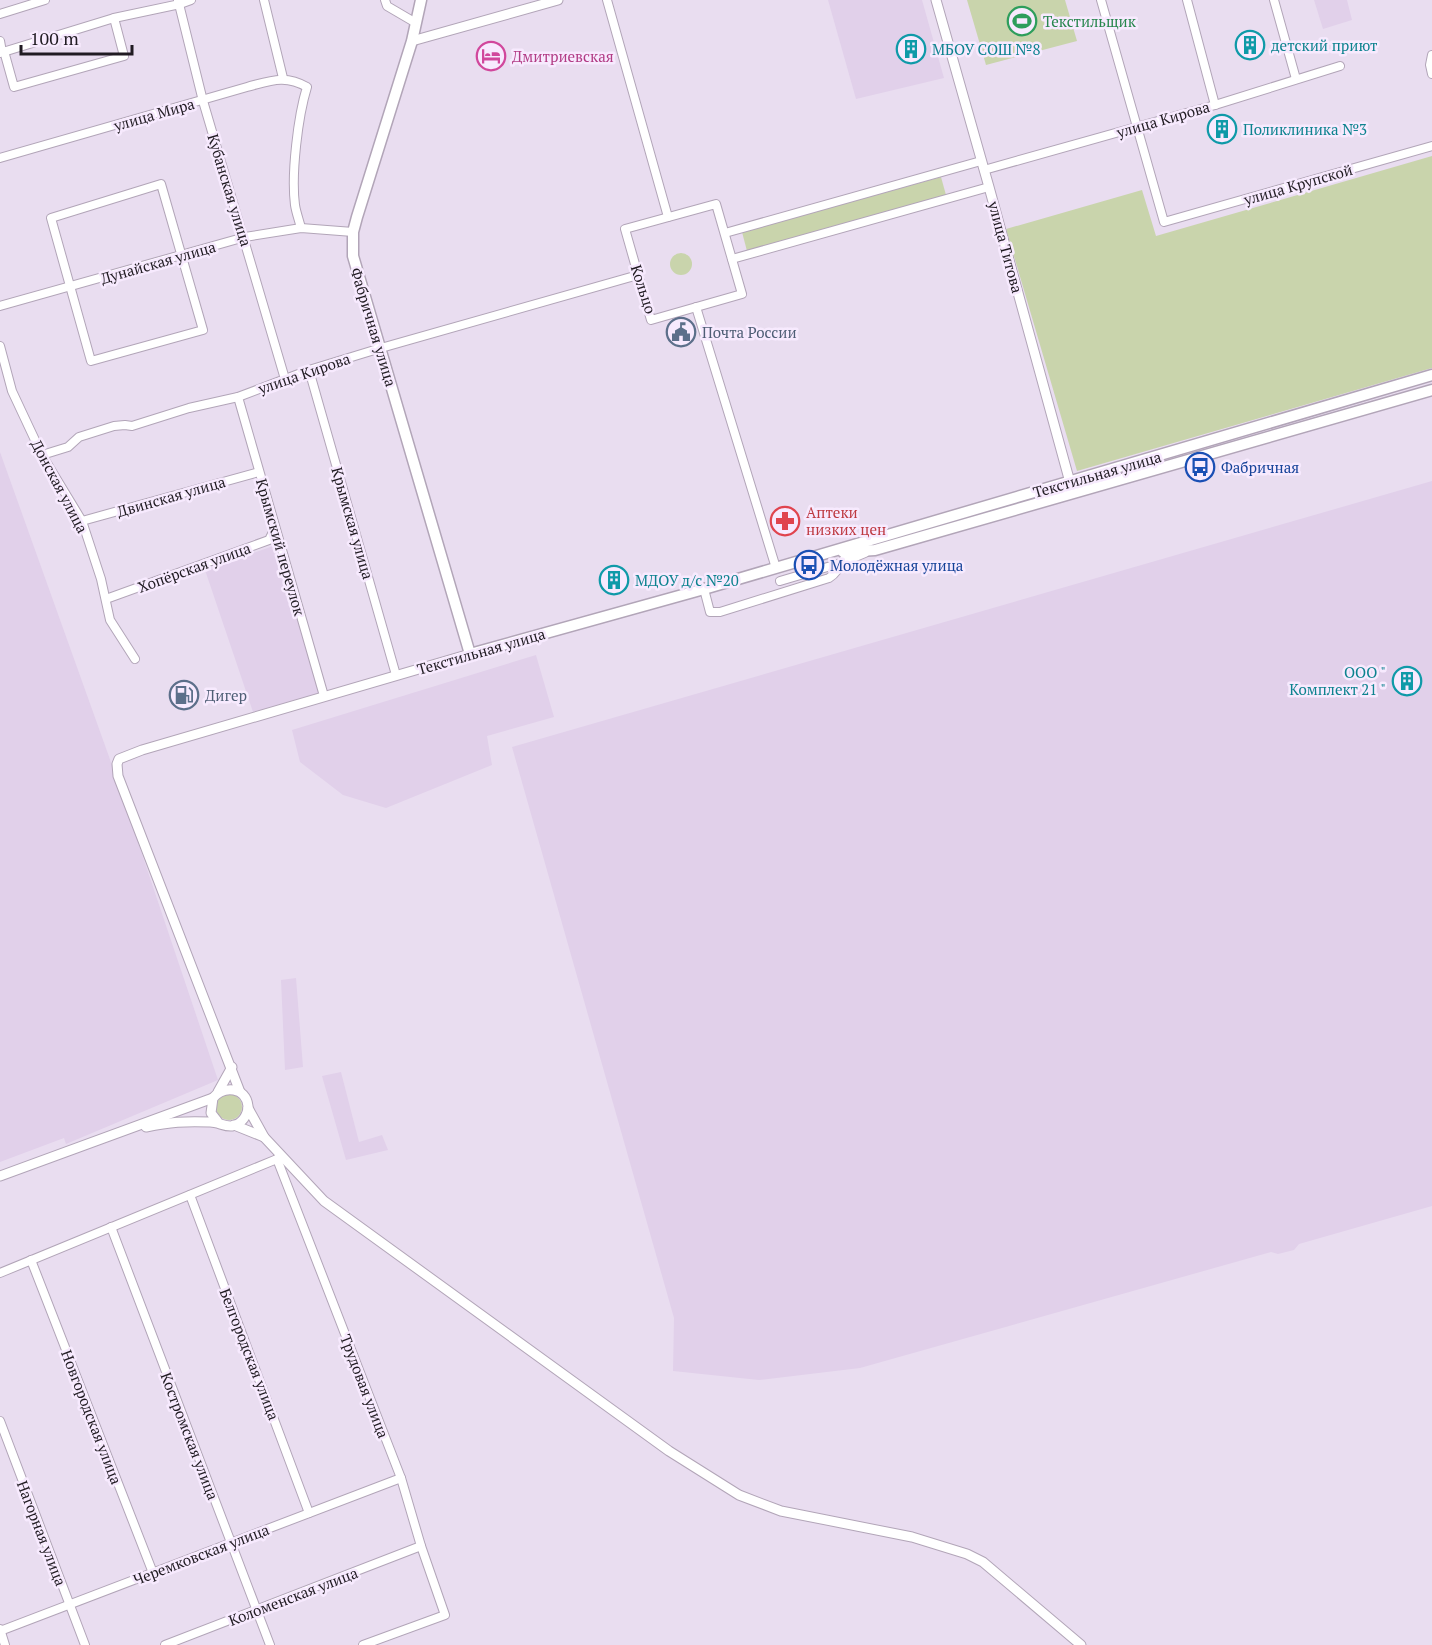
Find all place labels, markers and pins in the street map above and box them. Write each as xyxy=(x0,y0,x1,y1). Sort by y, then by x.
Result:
sports icon: Текстильщик xyxy=(1006,5,1038,37)
place label: Текстильщик xyxy=(1043,11,1137,31)
building icon: детский приют xyxy=(1234,29,1266,61)
building icon: МБОУ СОШ №8 xyxy=(895,33,927,65)
place label: детский приют xyxy=(1271,35,1378,55)
place label: МБОУ СОШ №8 xyxy=(932,39,1041,59)
hotel icon: Дмитриевская xyxy=(475,40,507,72)
place label: Дмитриевская xyxy=(512,46,614,66)
building icon: Поликлиника №3 xyxy=(1206,113,1238,145)
place label: Поликлиника №3 xyxy=(1243,119,1367,139)
public building icon: Почта России xyxy=(665,316,697,348)
place label: Почта России xyxy=(702,322,797,342)
bus stop icon: Фабричная xyxy=(1184,451,1216,483)
place label: Фабричная xyxy=(1221,457,1299,477)
place label: Аптеки низких цен xyxy=(806,502,886,539)
pharmacy icon: Аптеки низких цен xyxy=(769,505,801,537)
bus stop icon: Молодёжная улица xyxy=(793,549,825,581)
place label: Молодёжная улица xyxy=(830,555,964,575)
building icon: МДОУ д/с №20 xyxy=(598,564,630,596)
place label: МДОУ д/с №20 xyxy=(635,570,739,590)
place label: ООО " Комплект 21 " xyxy=(1289,662,1386,699)
building icon: ООО " Комплект 21 " xyxy=(1391,665,1423,697)
fuel station icon: Дигер xyxy=(168,679,200,711)
place label: Дигер xyxy=(205,685,247,705)

